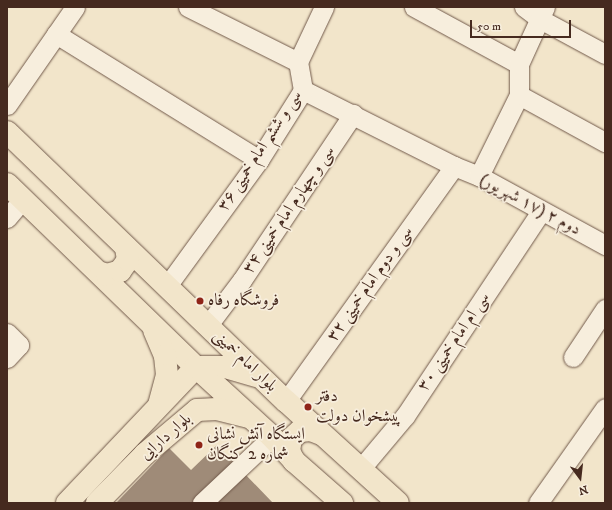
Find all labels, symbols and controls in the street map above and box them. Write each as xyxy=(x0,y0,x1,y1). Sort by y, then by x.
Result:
scale bar xyxy=(472,12,573,38)
text: 50 m xyxy=(477,19,501,34)
street label: سی و ششم امام خمینی ۳۶ xyxy=(213,87,307,215)
street label: سی و چهارم امام خمینی ۳۴ xyxy=(239,142,339,278)
street label: دوم ۲ (۱۷ شهریور) xyxy=(476,170,584,240)
street label: سی و دوم امام خمینی ۳۲ xyxy=(323,222,417,346)
street label: سی ام امام خمینی ۳۰ xyxy=(413,289,495,395)
place label: فروشگاه رفاه xyxy=(208,291,279,311)
marker: فروشگاه رفاه xyxy=(195,296,205,306)
street label: بلوار امام خمینی xyxy=(209,325,281,397)
place label: دفتر پیشخوان دولت xyxy=(316,387,401,427)
marker: دفتر پیشخوان دولت xyxy=(303,402,313,412)
street label: بلوار دارایی xyxy=(136,409,196,465)
place label: ایستگاه آتش نشانی شماره 2 کنگان xyxy=(207,425,305,465)
marker: ایستگاه آتش نشانی شماره 2 کنگان xyxy=(194,440,204,450)
north arrow xyxy=(560,458,600,498)
text: N xyxy=(577,482,589,498)

